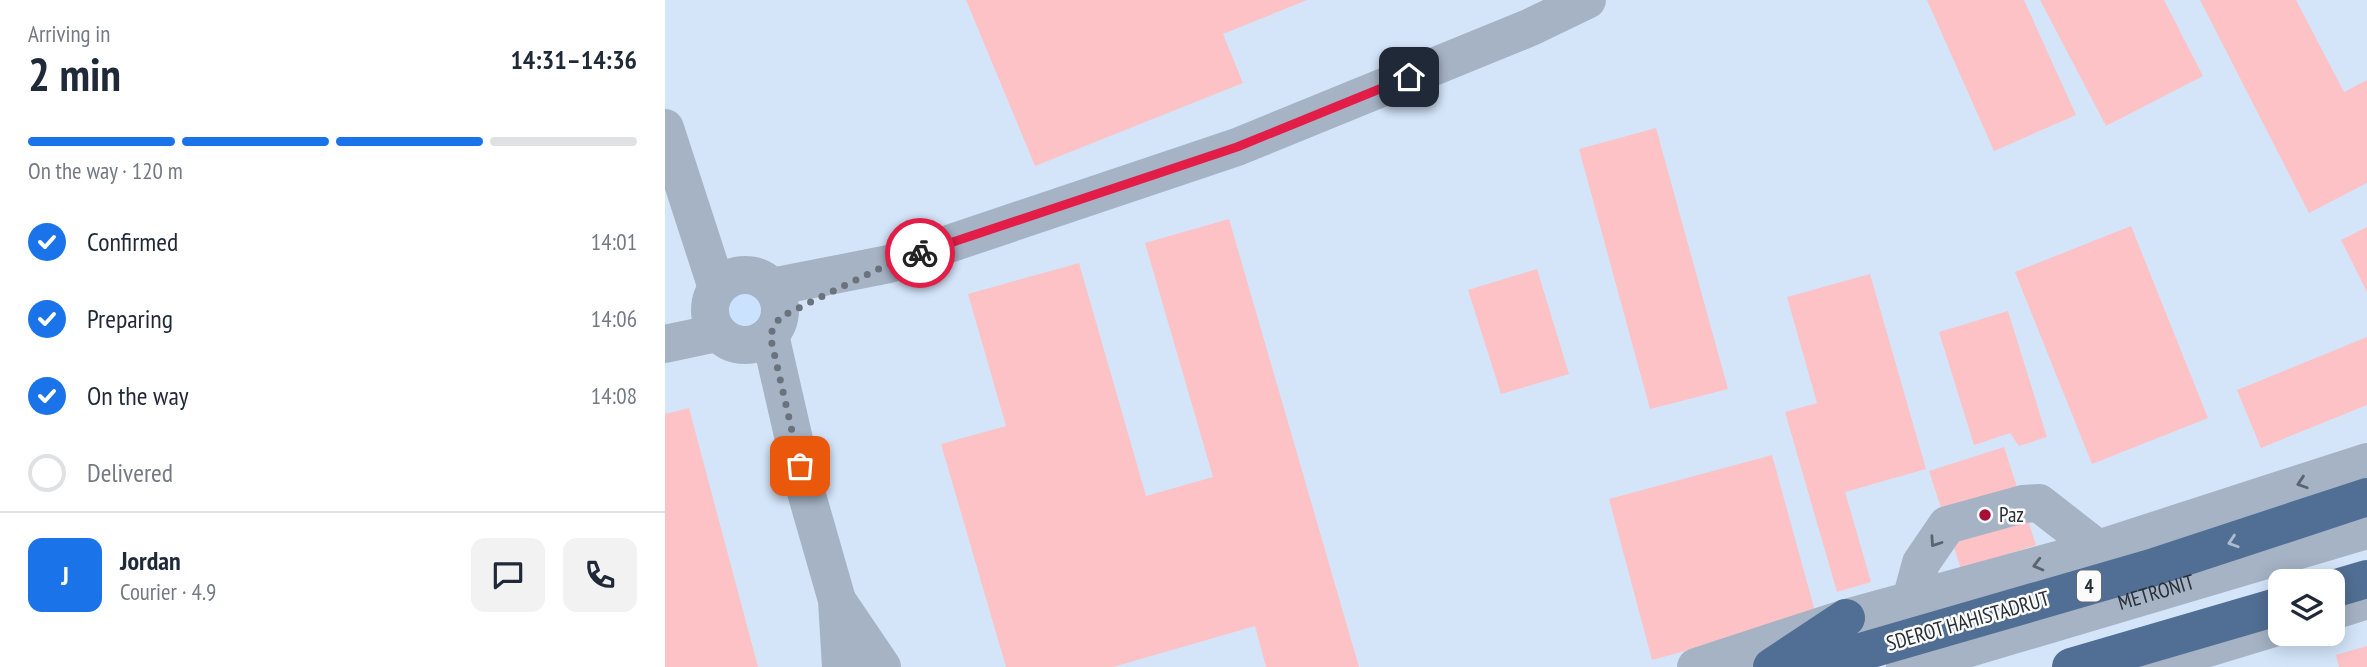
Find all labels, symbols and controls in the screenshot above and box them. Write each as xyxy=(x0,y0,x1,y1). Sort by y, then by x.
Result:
text: Arriving in xyxy=(28,19,110,48)
text: 14:31–14:36 xyxy=(510,43,637,76)
text: 2 min xyxy=(28,44,121,104)
pin xyxy=(1379,47,1439,107)
icon: home xyxy=(1390,58,1428,96)
text: On the way · 120 m xyxy=(28,156,183,185)
courier xyxy=(885,218,955,288)
icon: check xyxy=(28,223,66,261)
text: Confirmed xyxy=(87,225,178,258)
text: 14:01 xyxy=(591,227,637,256)
icon: bike xyxy=(901,234,939,272)
icon: check xyxy=(28,300,66,338)
text: Preparing xyxy=(87,302,173,335)
text: 14:06 xyxy=(591,304,637,333)
icon: check xyxy=(28,377,66,415)
text: On the way xyxy=(87,379,189,412)
text: 14:08 xyxy=(591,381,637,410)
pin xyxy=(770,436,830,496)
icon: bag xyxy=(781,447,819,485)
text: Delivered xyxy=(87,456,173,489)
one-way arrow xyxy=(2296,475,2308,490)
place label: Paz xyxy=(1999,501,2024,528)
marker: Paz xyxy=(1977,507,1993,523)
one-way arrow xyxy=(2227,534,2239,548)
one-way arrow xyxy=(1930,535,1943,548)
button: chat xyxy=(471,538,545,612)
button: phone xyxy=(563,538,637,612)
text: Jordan xyxy=(120,544,181,577)
one-way arrow xyxy=(2032,557,2044,571)
text: J xyxy=(61,559,69,592)
street label: METRONIT xyxy=(2115,568,2198,616)
map controls xyxy=(2268,569,2345,646)
button: layers xyxy=(2268,569,2345,646)
road number: 4 xyxy=(2077,570,2101,601)
text: Courier · 4.9 xyxy=(120,577,216,606)
street label: SDEROT HAHISTADRUT xyxy=(1883,584,2053,657)

